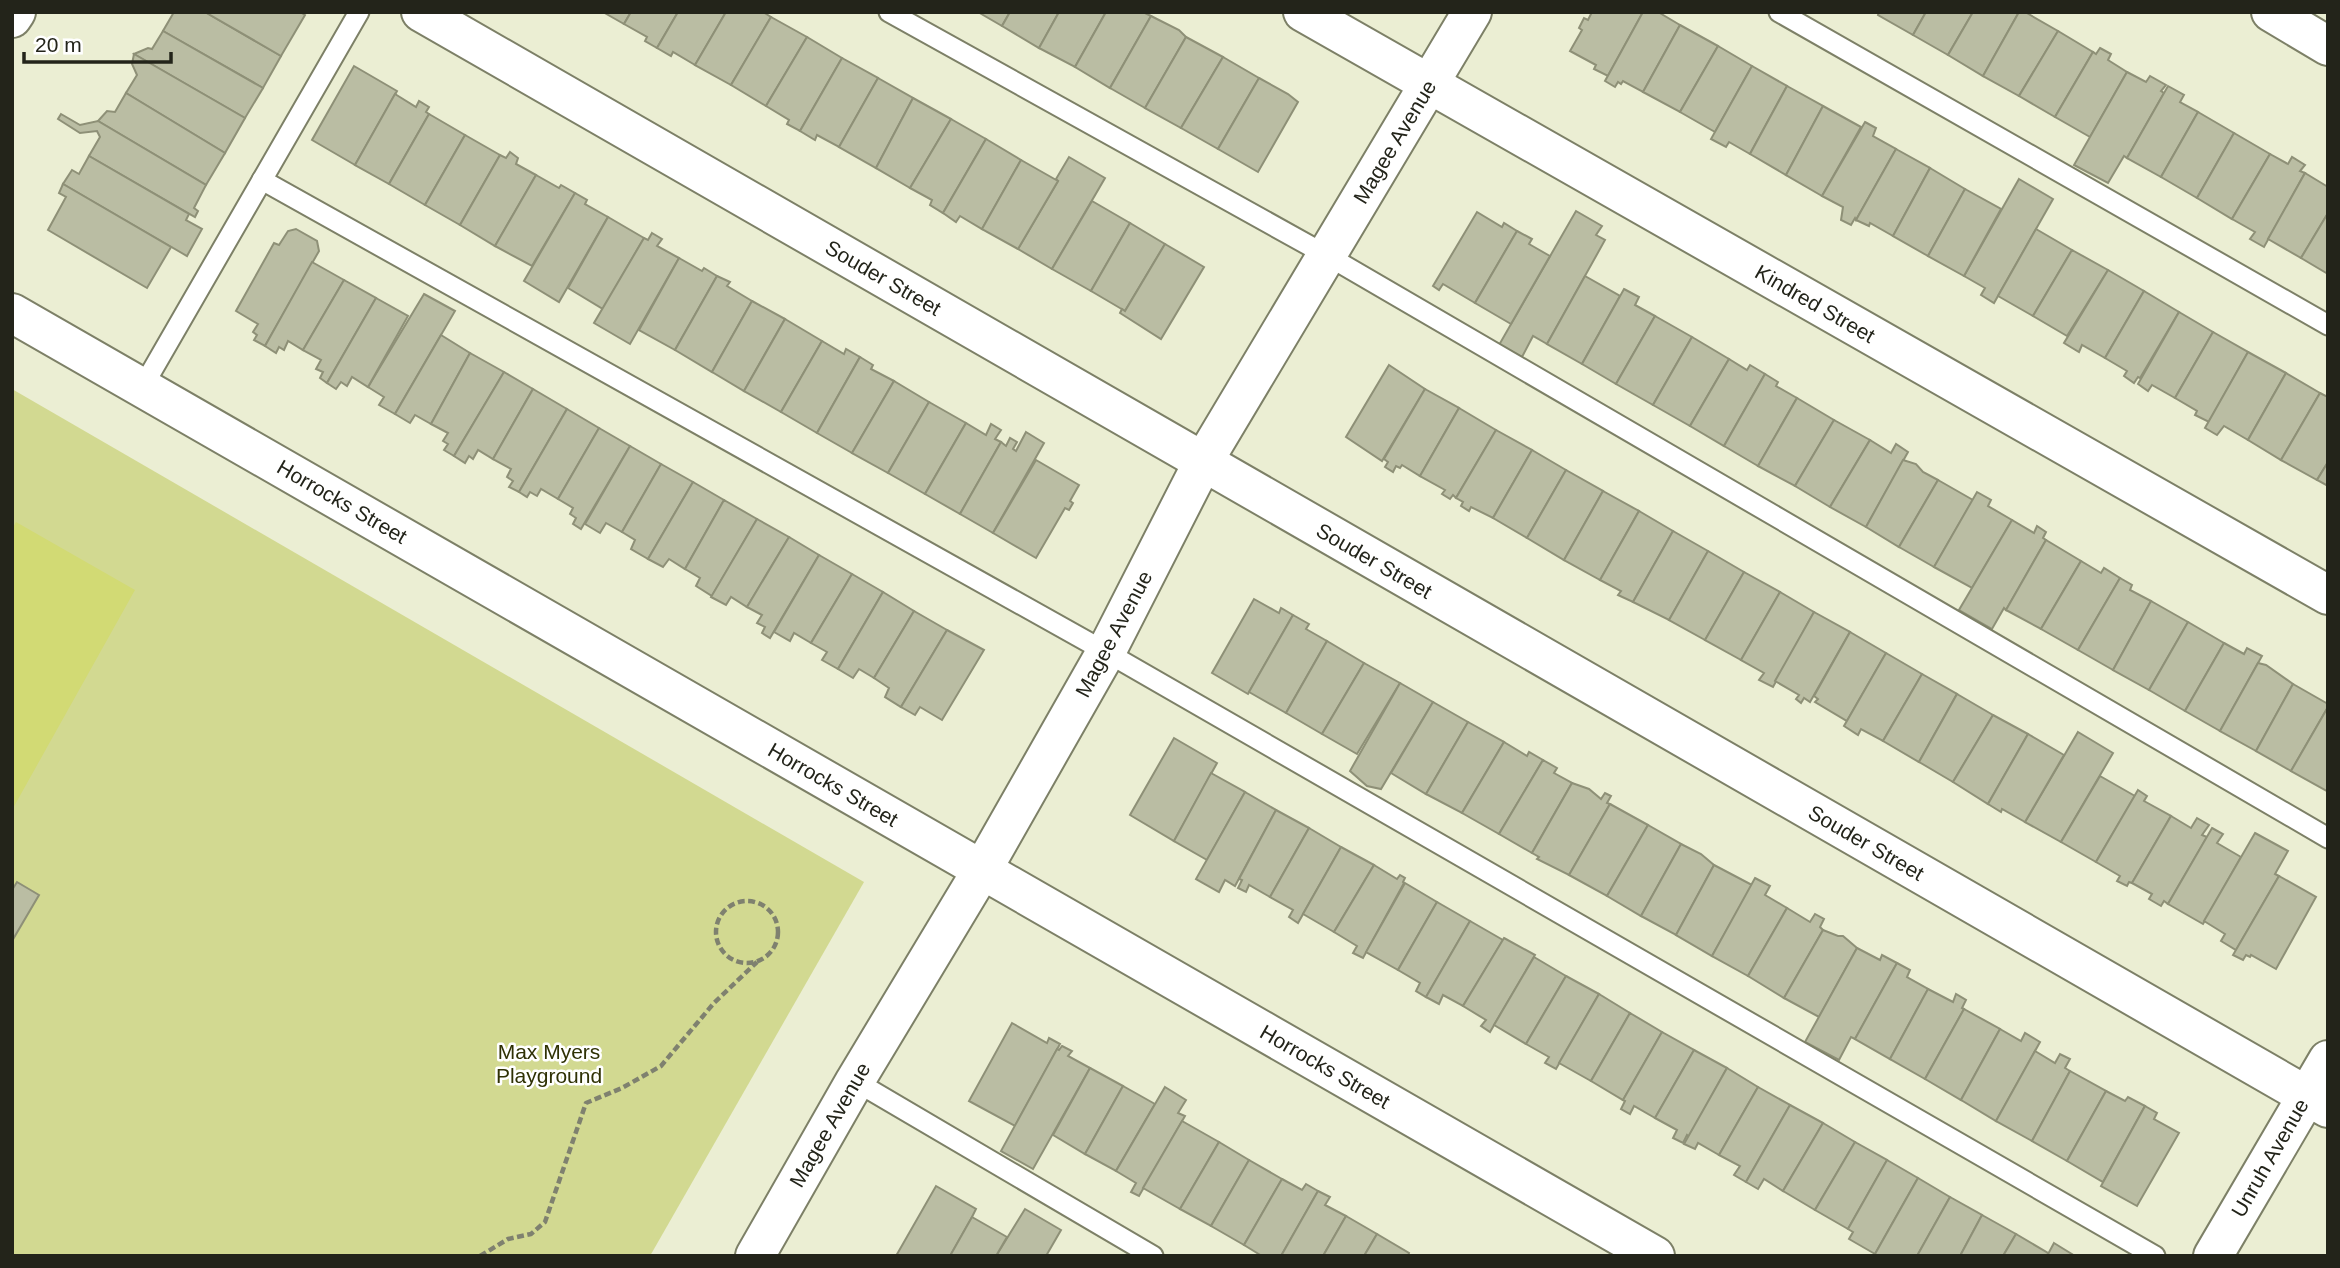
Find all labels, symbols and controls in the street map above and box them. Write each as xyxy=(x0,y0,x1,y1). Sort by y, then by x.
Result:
scale bar xyxy=(24,21,172,65)
text: 20 m xyxy=(35,33,82,56)
street label: Magee Avenue xyxy=(1349,76,1440,208)
street label: Souder Street xyxy=(821,235,945,320)
street label: Kindred Street xyxy=(1751,260,1879,347)
street label: Horrocks Street xyxy=(273,455,411,548)
street label: Souder Street xyxy=(1312,518,1436,603)
street label: Magee Avenue xyxy=(1071,567,1157,701)
street label: Horrocks Street xyxy=(764,738,902,831)
street label: Souder Street xyxy=(1804,800,1928,885)
street label: Horrocks Street xyxy=(1256,1020,1394,1113)
park label: Max Myers Playground xyxy=(496,1040,602,1087)
street label: Magee Avenue xyxy=(785,1058,874,1191)
street label: Unruh Avenue xyxy=(2226,1095,2313,1221)

